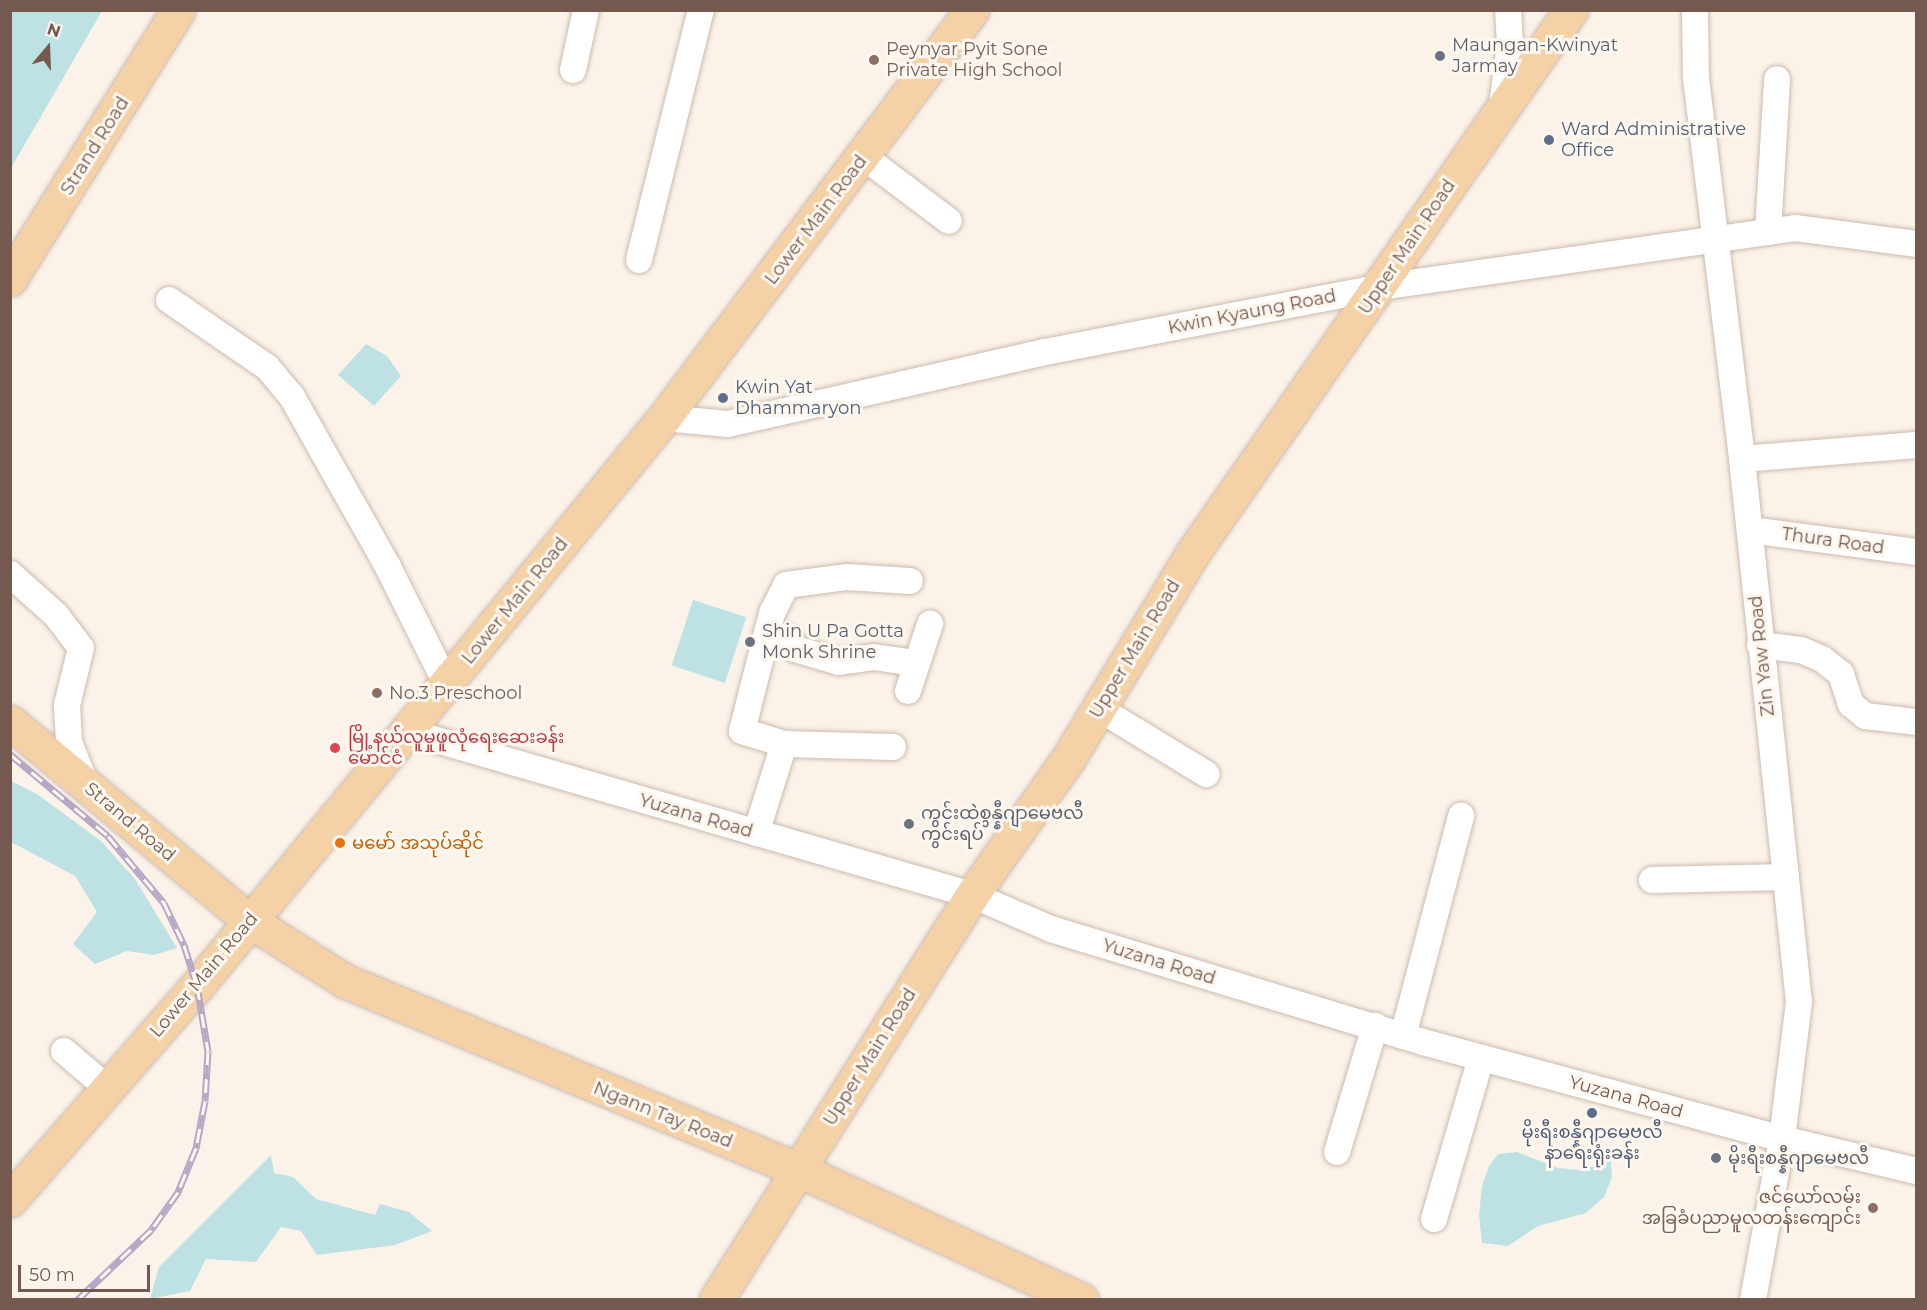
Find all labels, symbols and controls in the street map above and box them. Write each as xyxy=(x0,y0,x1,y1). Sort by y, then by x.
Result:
north arrow xyxy=(18,18,78,78)
text: N xyxy=(45,19,63,42)
place label: Maungan-Kwinyat Jarmay xyxy=(1452,35,1618,78)
place label: Peynyar Pyit Sone Private High School xyxy=(886,39,1062,82)
marker: Maungan-Kwinyat Jarmay xyxy=(1433,49,1447,63)
marker: Peynyar Pyit Sone Private High School xyxy=(867,53,881,67)
street label: Strand Road xyxy=(56,93,134,199)
place label: Ward Administrative Office xyxy=(1561,119,1746,162)
marker: Ward Administrative Office xyxy=(1542,133,1556,147)
street label: Lower Main Road xyxy=(760,151,872,289)
street label: Upper Main Road xyxy=(1354,175,1460,319)
street label: Kwin Kyaung Road xyxy=(1166,285,1338,339)
place label: Kwin Yat Dhammaryon xyxy=(735,377,862,420)
marker: Kwin Yat Dhammaryon xyxy=(716,391,730,405)
street label: Thura Road xyxy=(1780,523,1886,559)
street label: Lower Main Road xyxy=(457,533,573,669)
street label: Upper Main Road xyxy=(1085,576,1185,722)
street label: Zin Yaw Road xyxy=(1745,594,1779,718)
place label: Shin U Pa Gotta Monk Shrine xyxy=(762,621,904,664)
marker: Shin U Pa Gotta Monk Shrine xyxy=(743,635,757,649)
place label: No.3 Preschool xyxy=(389,682,522,704)
marker: No.3 Preschool xyxy=(370,686,384,700)
place label: မြို့နယ်လူမှုဖူလုံရေးဆေးခန်း မောင်ငံ xyxy=(348,727,564,770)
marker: မြို့နယ်လူမှုဖူလုံရေးဆေးခန်း မောင်ငံ xyxy=(326,739,344,757)
street label: Strand Road xyxy=(80,778,180,866)
street label: Yuzana Road xyxy=(637,789,755,843)
place label: ကွင်းထဲစွန္နီဂျာမေဗလီ ကွင်းရပ် xyxy=(921,803,1083,846)
marker: ကွင်းထဲစွန္နီဂျာမေဗလီ ကွင်းရပ် xyxy=(902,817,916,831)
place label: မမော် အသုပ်ဆိုင် xyxy=(352,832,484,854)
marker: မမော် အသုပ်ဆိုင် xyxy=(333,836,347,850)
street label: Lower Main Road xyxy=(145,908,263,1042)
street label: Yuzana Road xyxy=(1100,935,1218,989)
street label: Upper Main Road xyxy=(819,984,921,1130)
street label: Yuzana Road xyxy=(1567,1071,1685,1123)
street label: Ngann Tay Road xyxy=(590,1077,736,1153)
marker: မိုးရီးစန္နီဂျာမေဗလီ နာရေးရုံးခန်း xyxy=(1585,1106,1599,1120)
place label: မိုးရီးစန္နီဂျာမေဗလီ နာရေးရုံးခန်း xyxy=(1521,1122,1663,1164)
place label: မိုးရီးစန္နီဂျာမေဗလီ xyxy=(1728,1147,1869,1169)
marker: မိုးရီးစန္နီဂျာမေဗလီ xyxy=(1709,1151,1723,1165)
place label: ဇင်ယော်လမ်း အခြခံပညာမူလတန်းကျောင်း xyxy=(1642,1187,1861,1230)
marker: ဇင်ယော်လမ်း အခြခံပညာမူလတန်းကျောင်း xyxy=(1866,1201,1880,1215)
scale bar xyxy=(21,1253,153,1291)
text: 50 m xyxy=(29,1264,75,1286)

